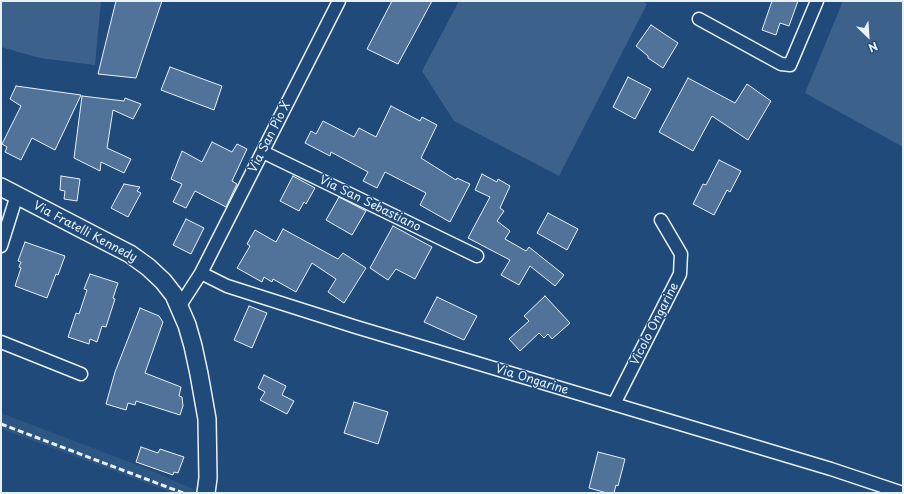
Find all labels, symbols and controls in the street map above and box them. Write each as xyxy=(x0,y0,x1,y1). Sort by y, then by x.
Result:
north arrow xyxy=(848,16,888,56)
text: N xyxy=(866,38,881,57)
street label: Via San Pio X xyxy=(246,99,294,175)
street label: Via San Sebastiano xyxy=(317,173,423,235)
street label: Via Fratelli Kennedy xyxy=(31,199,139,265)
street label: Vicolo Ongarine xyxy=(628,280,682,368)
street label: Via Ongarine xyxy=(494,362,570,398)

